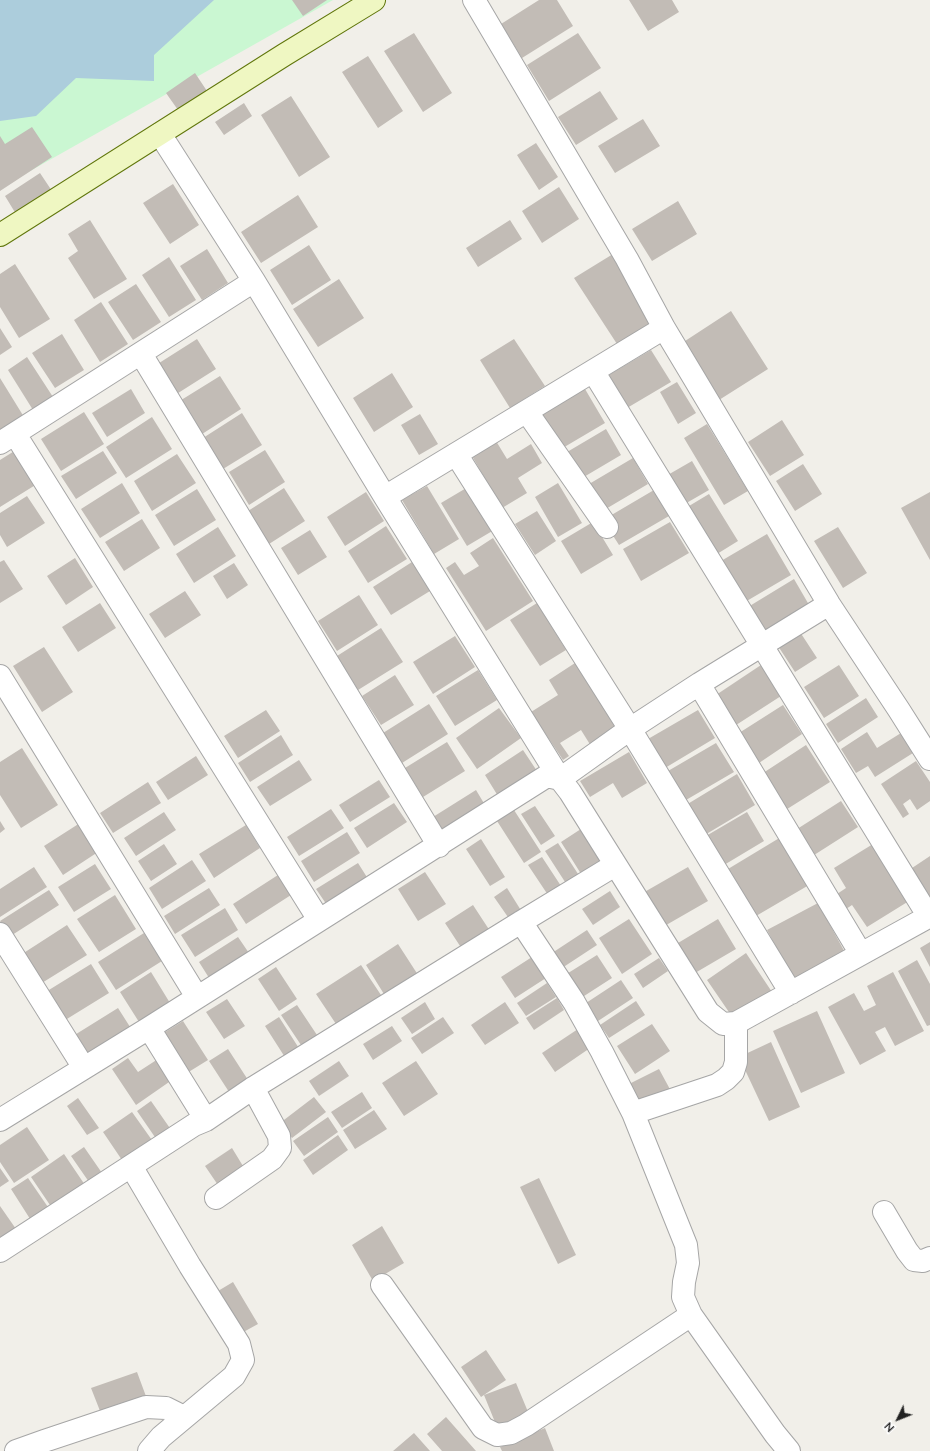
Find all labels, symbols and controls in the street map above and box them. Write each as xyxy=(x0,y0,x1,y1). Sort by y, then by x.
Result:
north arrow xyxy=(878,1399,918,1439)
text: N xyxy=(881,1420,897,1435)

